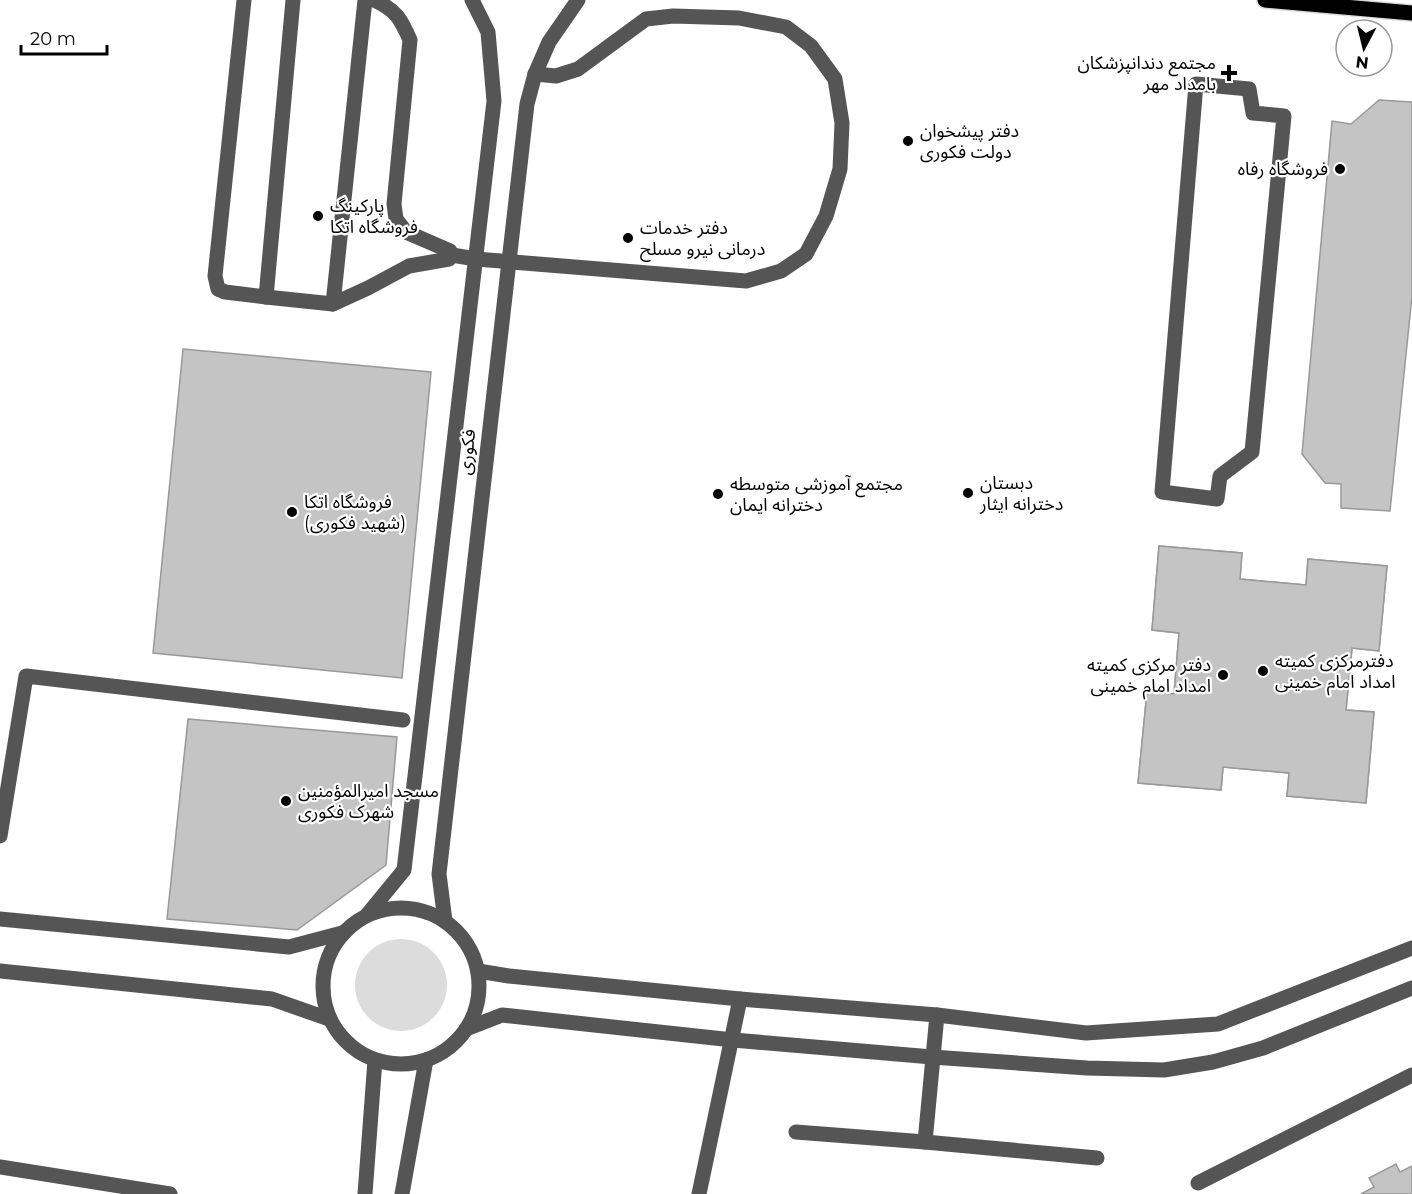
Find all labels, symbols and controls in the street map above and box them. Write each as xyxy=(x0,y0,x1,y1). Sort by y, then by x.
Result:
scale bar xyxy=(21,18,106,56)
north arrow xyxy=(1334,18,1394,78)
text: 20 m xyxy=(30,28,76,50)
place label: مجتمع دندانپزشکان بامداد مهر xyxy=(1077,52,1216,95)
text: N xyxy=(1355,52,1370,73)
marker: مجتمع دندانپزشکان بامداد مهر xyxy=(1220,64,1238,82)
place label: دفتر پیشخوان دولت فکوری xyxy=(920,120,1019,163)
marker: دفتر پیشخوان دولت فکوری xyxy=(901,134,915,148)
place label: فروشگاه رفاه xyxy=(1238,158,1328,180)
marker: فروشگاه رفاه xyxy=(1333,162,1347,176)
place label: پارکینگ فروشگاه اتکا xyxy=(330,195,418,238)
marker: پارکینگ فروشگاه اتکا xyxy=(311,209,325,223)
place label: دفتر خدمات درمانی نیرو مسلح xyxy=(640,217,765,262)
marker: دفتر خدمات درمانی نیرو مسلح xyxy=(621,231,635,245)
street label: فکوری xyxy=(454,428,480,476)
place label: دبستان دخترانه ایثار xyxy=(979,472,1063,515)
place label: مجتمع آموزشی متوسطه دخترانه ایمان xyxy=(730,473,903,516)
marker: دبستان دخترانه ایثار xyxy=(961,486,975,500)
marker: مجتمع آموزشی متوسطه دخترانه ایمان xyxy=(711,487,725,501)
place label: فروشگاه اتکا (شهید فکوری) xyxy=(304,491,406,534)
marker: فروشگاه اتکا (شهید فکوری) xyxy=(285,505,299,519)
place label: دفترمرکزی کمیته امداد امام خمینی xyxy=(1275,650,1395,696)
place label: دفتر مرکزی کمیته امداد امام خمینی xyxy=(1087,654,1211,700)
marker: دفترمرکزی کمیته امداد امام خمینی xyxy=(1256,664,1270,678)
marker: دفتر مرکزی کمیته امداد امام خمینی xyxy=(1216,668,1230,682)
place label: مسجد امیرالمؤمنین شهرک فکوری xyxy=(298,780,439,823)
marker: مسجد امیرالمؤمنین شهرک فکوری xyxy=(279,794,293,808)

